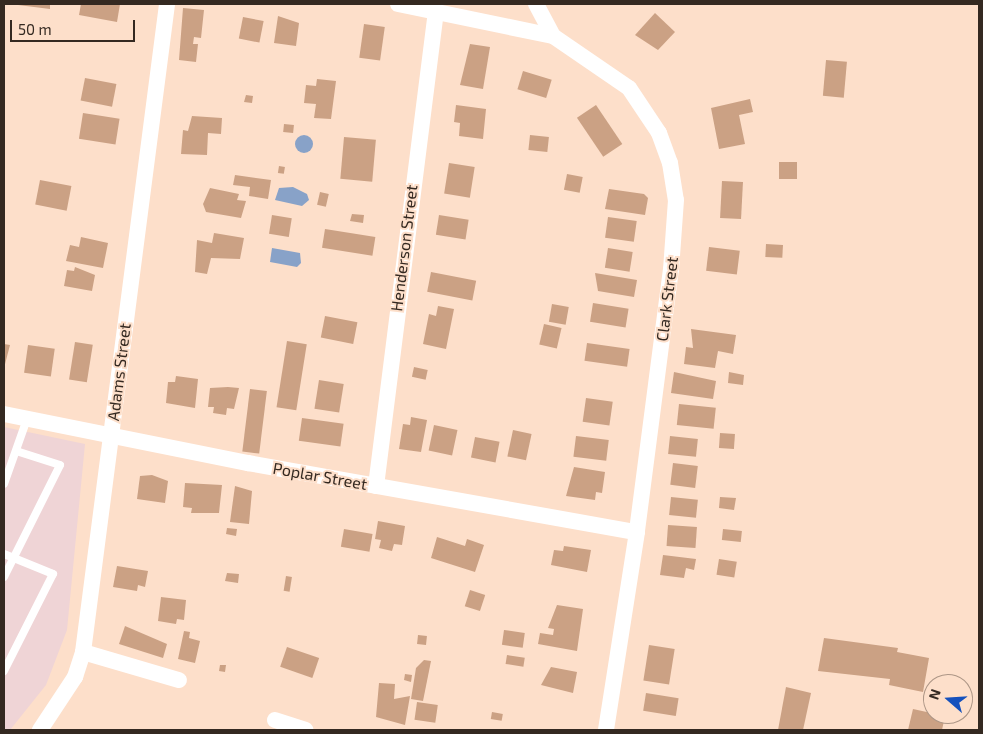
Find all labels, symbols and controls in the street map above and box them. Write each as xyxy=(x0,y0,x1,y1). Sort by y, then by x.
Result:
scale bar xyxy=(12,10,138,42)
text: 50 m xyxy=(18,20,52,38)
street label: Henderson Street xyxy=(387,184,421,312)
street label: Clark Street xyxy=(652,256,682,342)
street label: Adams Street xyxy=(103,322,135,422)
street label: Poplar Street xyxy=(271,458,369,494)
north arrow xyxy=(923,674,973,724)
text: N xyxy=(925,687,944,702)

